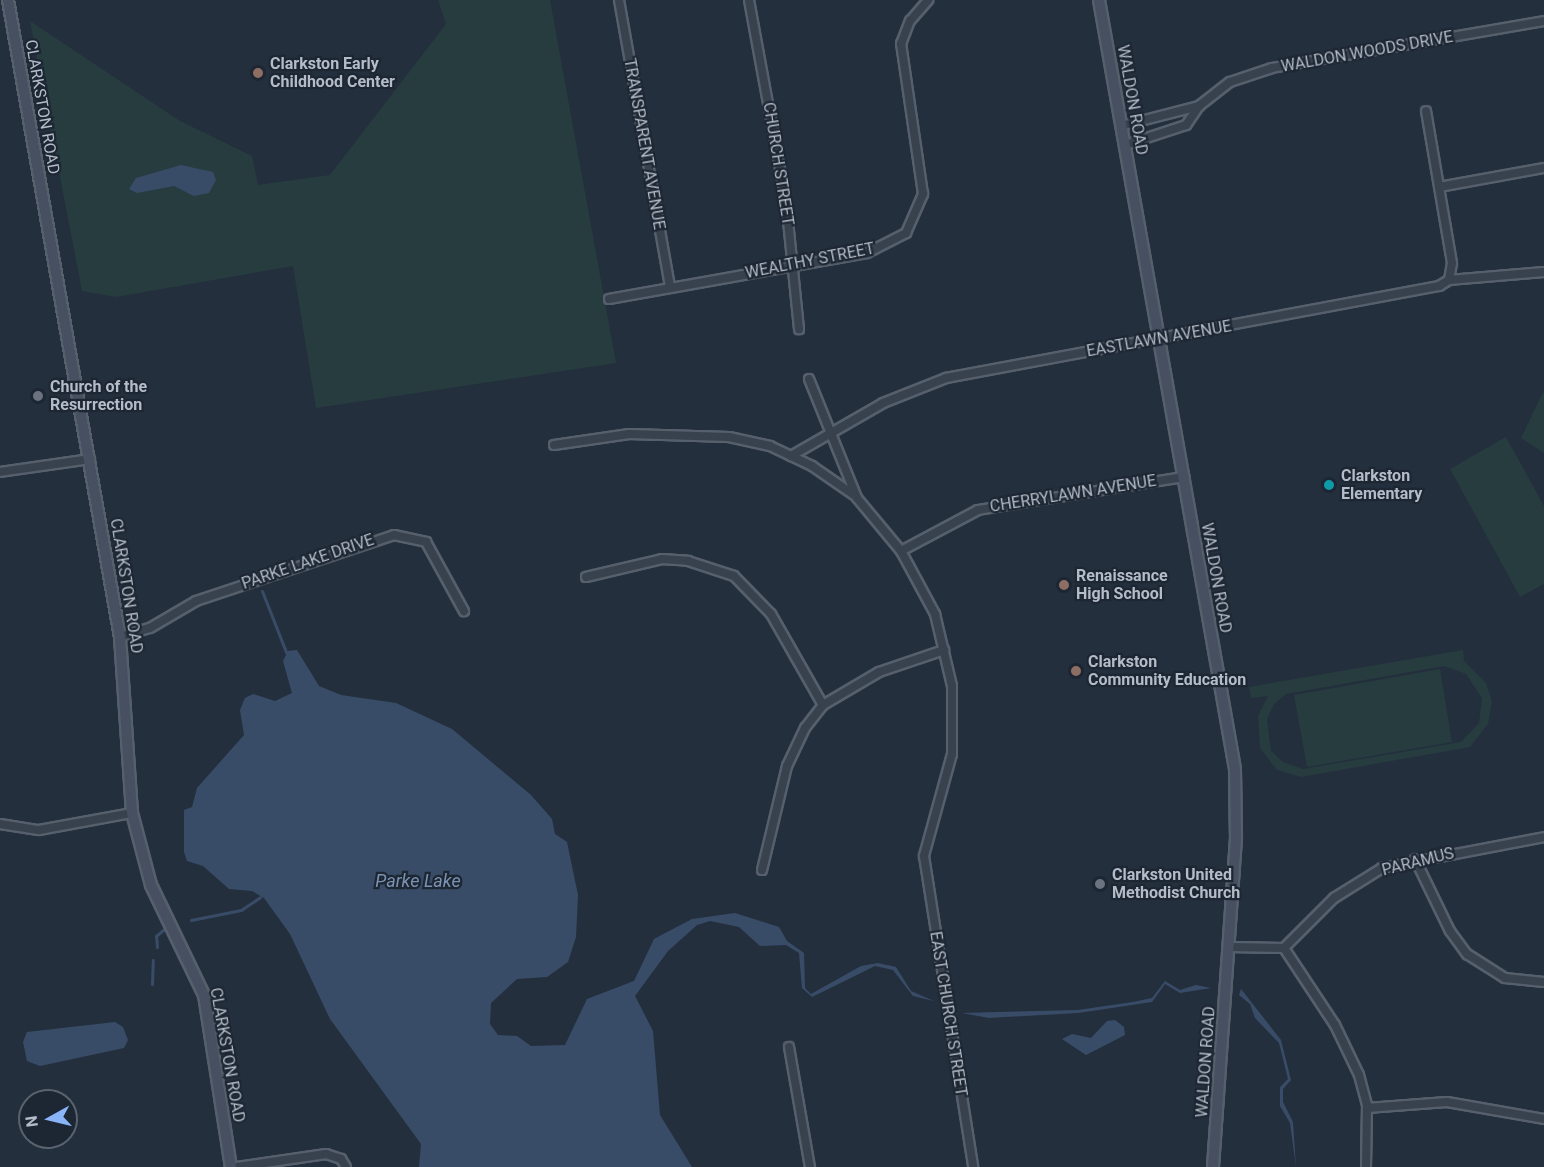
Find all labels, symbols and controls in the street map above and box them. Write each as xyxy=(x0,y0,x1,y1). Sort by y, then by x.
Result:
street label: WALDON WOODS DRIVE xyxy=(1280,27,1454,77)
street label: CLARKSTON ROAD xyxy=(21,38,63,176)
street label: WALDON ROAD xyxy=(1113,43,1151,157)
place label: Clarkston Early Childhood Center xyxy=(270,54,395,92)
street label: TRANSPARENT AVENUE xyxy=(619,57,669,231)
marker: Clarkston Early Childhood Center xyxy=(251,66,265,80)
street label: CHURCH STREET xyxy=(759,101,797,227)
street label: WEALTHY STREET xyxy=(744,239,876,283)
street label: EASTLAWN AVENUE xyxy=(1085,317,1233,361)
place label: Church of the Resurrection xyxy=(50,377,147,415)
marker: Church of the Resurrection xyxy=(31,389,45,403)
place label: Clarkston Elementary xyxy=(1341,466,1422,504)
street label: CHERRYLAWN AVENUE xyxy=(989,471,1157,517)
marker: Clarkston Elementary xyxy=(1322,478,1336,492)
street label: CLARKSTON ROAD xyxy=(106,517,146,655)
street label: WALDON ROAD xyxy=(1197,521,1235,635)
street label: PARKE LAKE DRIVE xyxy=(239,530,377,594)
place label: Renaissance High School xyxy=(1076,566,1168,604)
marker: Renaissance High School xyxy=(1057,578,1071,592)
place label: Clarkston Community Education xyxy=(1088,652,1246,690)
marker: Clarkston Community Education xyxy=(1069,664,1083,678)
street label: PARAMUS xyxy=(1380,844,1456,880)
place label: Clarkston United Methodist Church xyxy=(1112,865,1240,903)
water label: Parke Lake xyxy=(375,870,461,892)
marker: Clarkston United Methodist Church xyxy=(1093,877,1107,891)
street label: EAST CHURCH STREET xyxy=(925,930,971,1098)
street label: CLARKSTON ROAD xyxy=(206,986,248,1124)
street label: WALDON ROAD xyxy=(1193,1006,1219,1118)
north arrow xyxy=(18,1089,78,1149)
text: N xyxy=(21,1114,42,1128)

